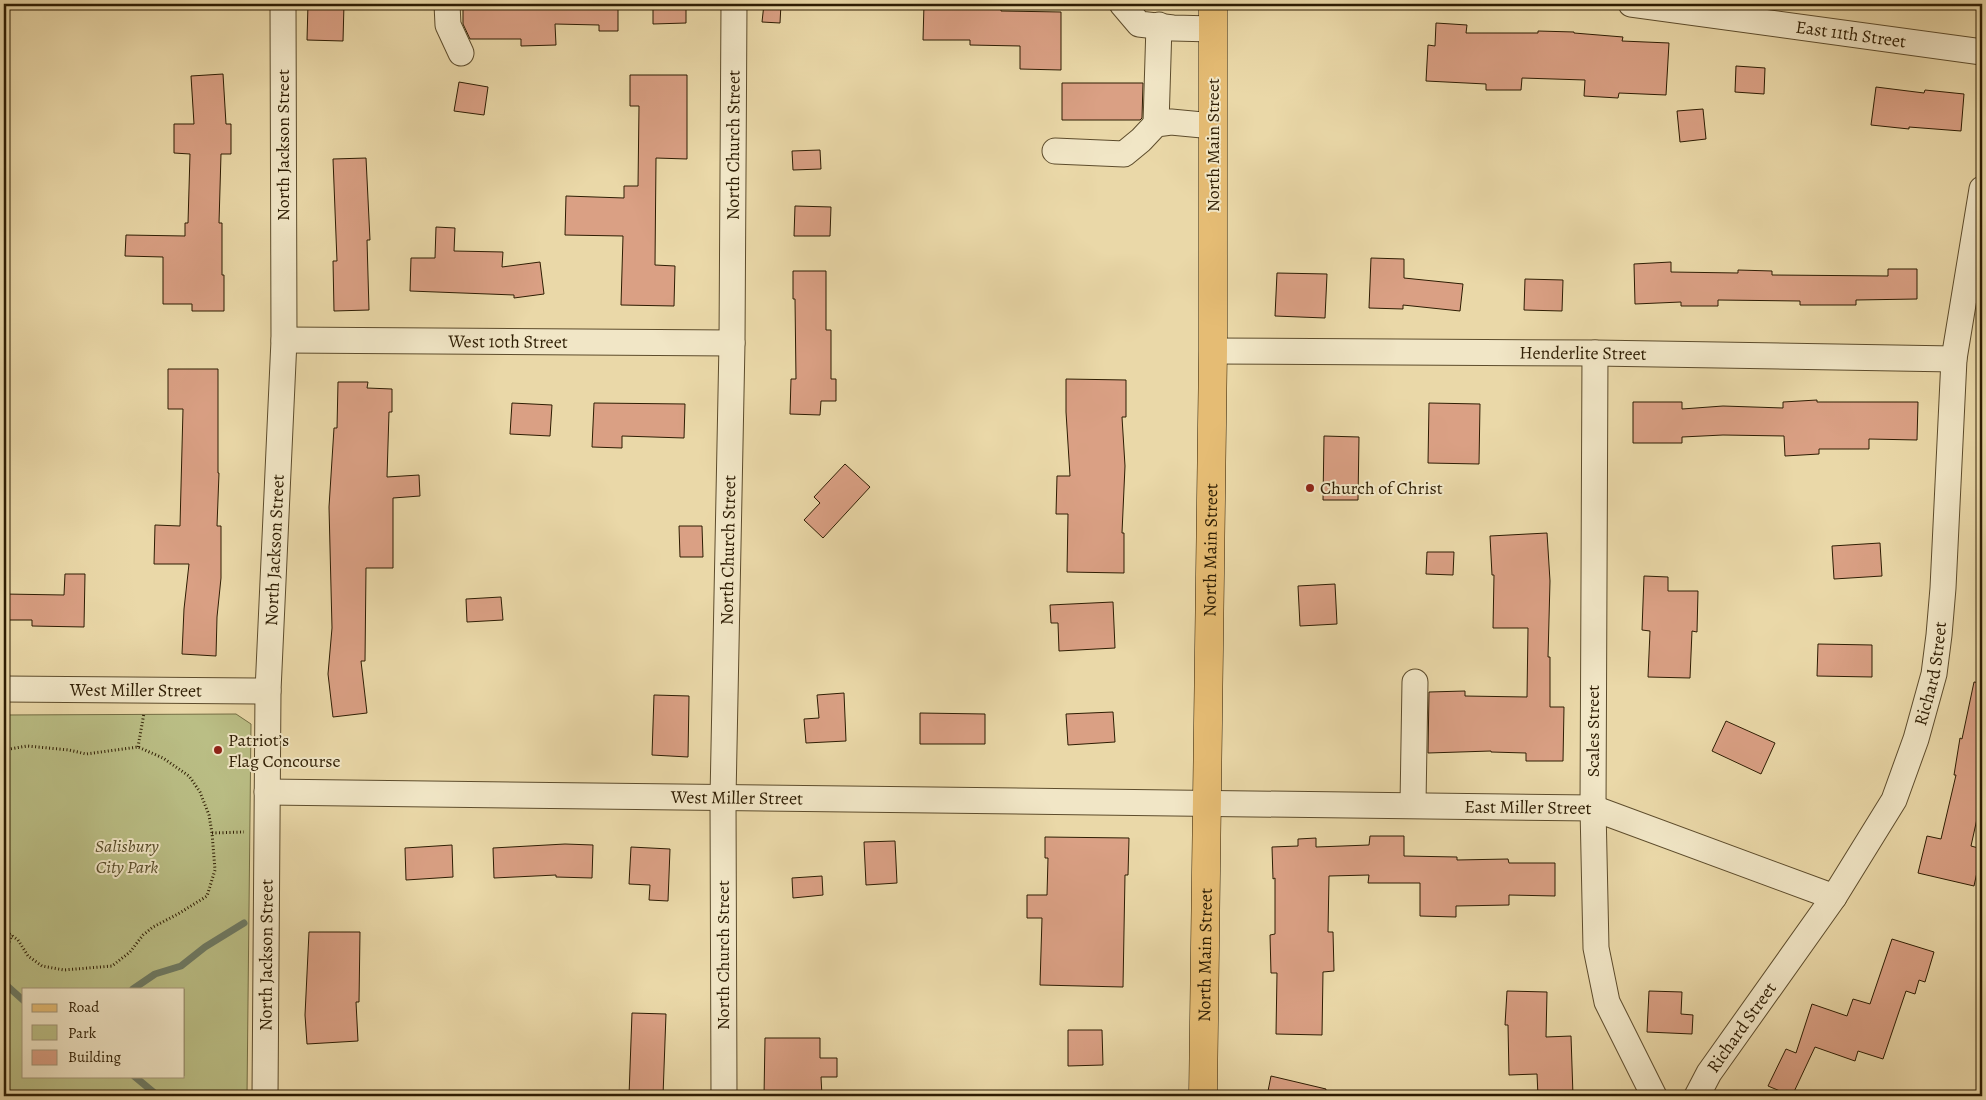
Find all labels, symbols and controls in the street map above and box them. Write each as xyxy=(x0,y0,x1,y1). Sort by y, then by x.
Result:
street label: East 11th Street xyxy=(1794,15,1908,54)
street label: North Jackson Street xyxy=(271,69,295,221)
street label: North Church Street xyxy=(721,70,746,220)
street label: North Main Street xyxy=(1201,78,1225,212)
street label: West 10th Street xyxy=(447,329,568,354)
street label: Henderlite Street xyxy=(1519,341,1647,366)
street label: North Jackson Street xyxy=(259,474,290,627)
street label: North Church Street xyxy=(714,475,741,625)
place label: Church of Christ xyxy=(1320,476,1443,500)
marker: Church of Christ xyxy=(1304,482,1316,494)
street label: North Main Street xyxy=(1197,483,1223,617)
street label: Richard Street xyxy=(1908,621,1952,728)
street label: West Miller Street xyxy=(69,677,202,703)
street label: Scales Street xyxy=(1581,685,1605,777)
place label: Patriot’s Flag Concourse xyxy=(228,728,341,773)
marker: Patriot’s Flag Concourse xyxy=(212,744,224,756)
street label: West Miller Street xyxy=(670,785,803,810)
street label: East Miller Street xyxy=(1464,794,1592,820)
park label: Salisbury City Park xyxy=(95,834,159,879)
street label: North Jackson Street xyxy=(253,879,279,1031)
street label: North Church Street xyxy=(711,880,735,1030)
street label: North Main Street xyxy=(1192,888,1218,1022)
street label: Richard Street xyxy=(1701,977,1782,1077)
legend xyxy=(22,988,185,1078)
text: Road xyxy=(68,997,100,1017)
text: Park xyxy=(68,1023,97,1043)
text: Building xyxy=(68,1047,121,1067)

